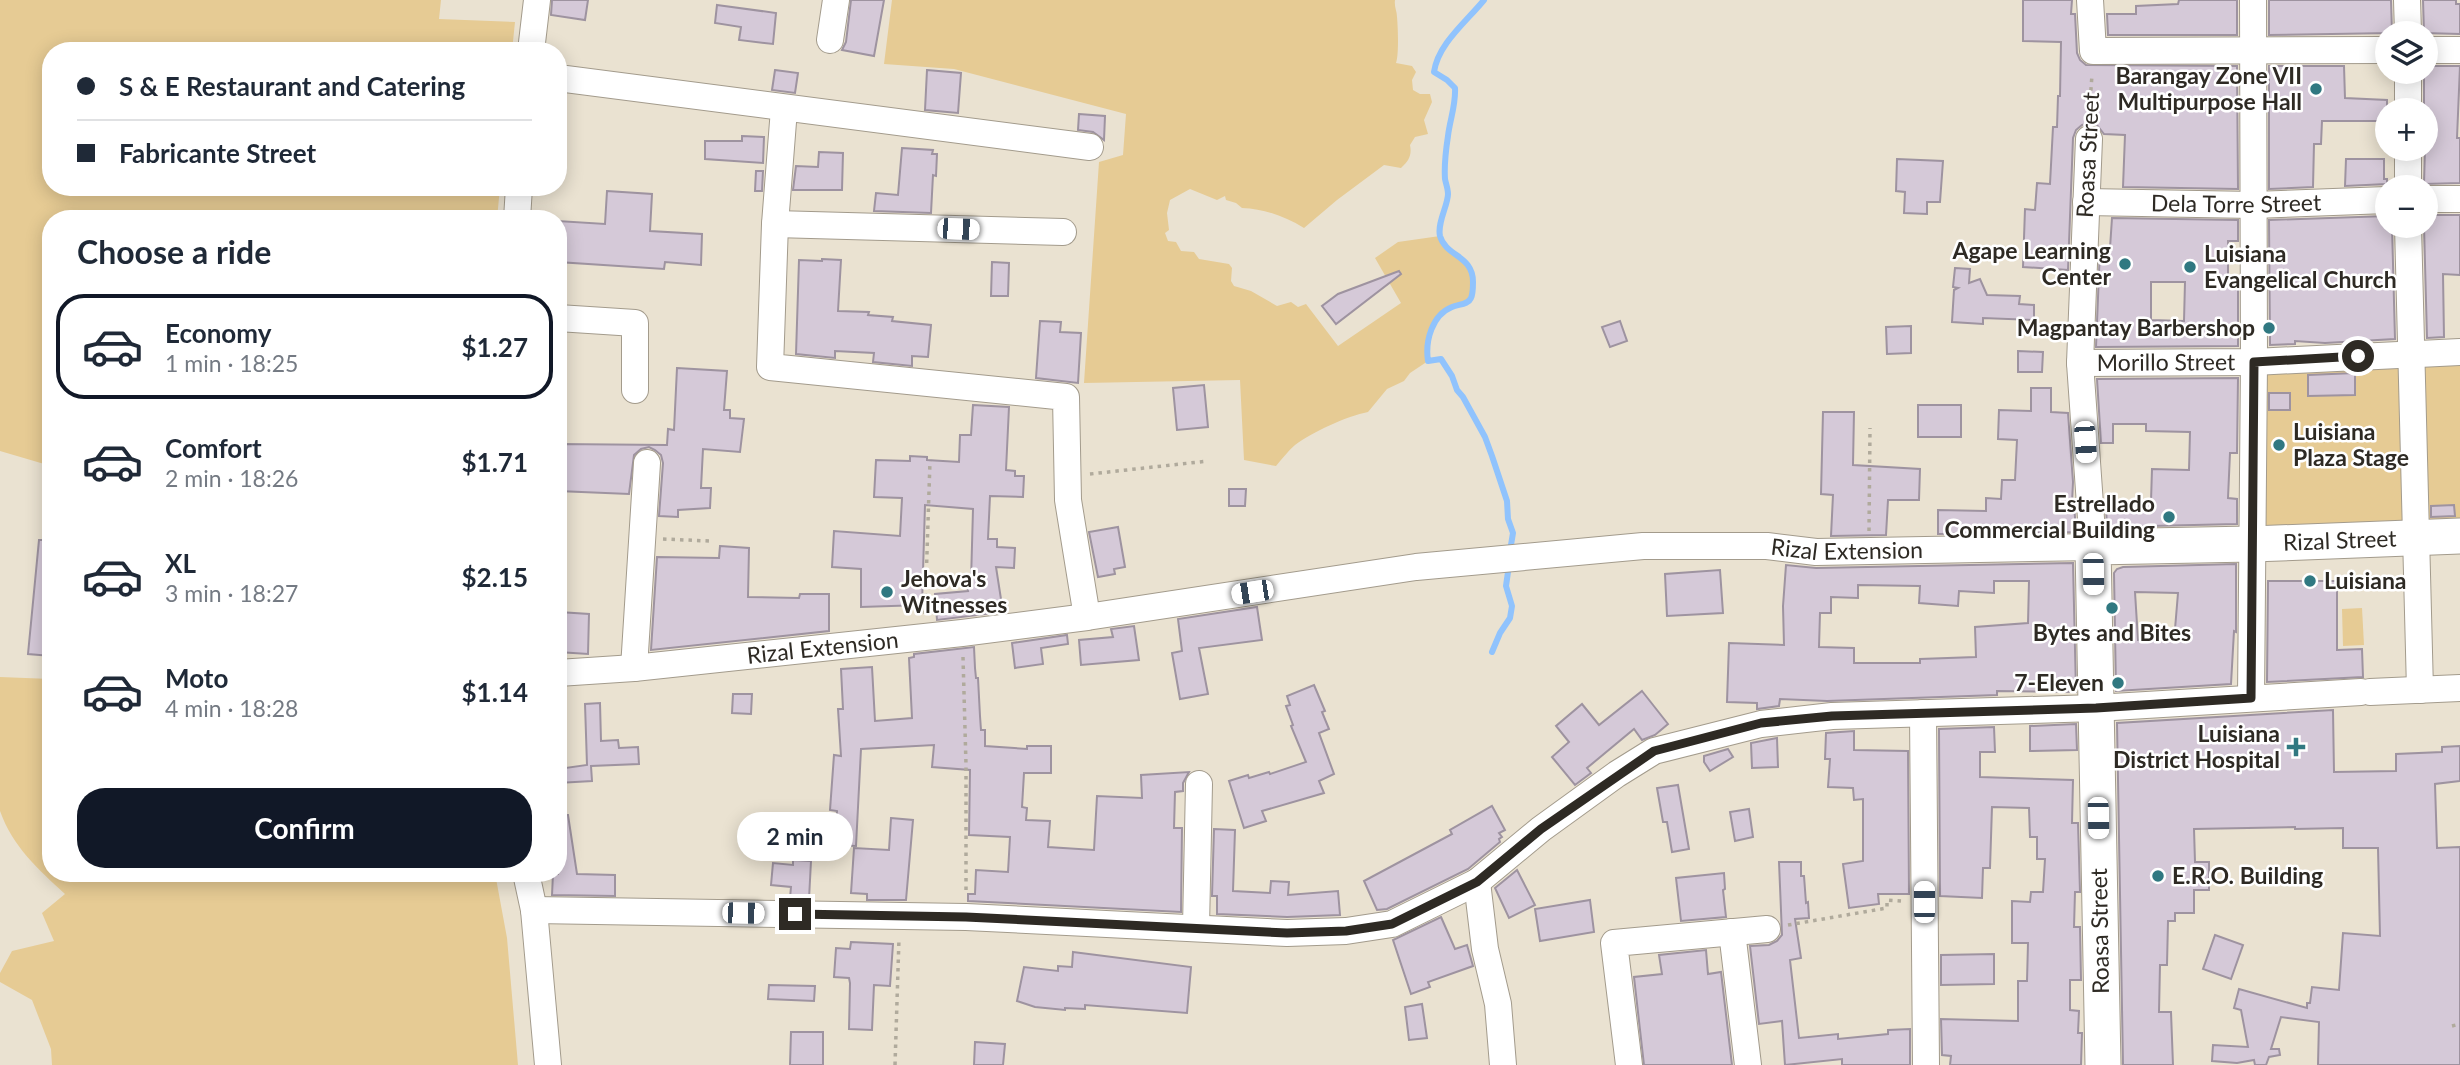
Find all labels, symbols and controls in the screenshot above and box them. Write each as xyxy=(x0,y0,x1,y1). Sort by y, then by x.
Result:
map controls xyxy=(2375,21,2438,238)
button: layers xyxy=(2375,21,2438,84)
place label: Barangay Zone VII Multipurpose Hall xyxy=(2115,61,2302,115)
text: S & E Restaurant and Catering xyxy=(119,70,465,102)
marker: Barangay Zone VII Multipurpose Hall xyxy=(2308,81,2324,97)
street label: Roasa Street xyxy=(2070,91,2104,219)
button: + xyxy=(2375,98,2438,161)
text: Fabricante Street xyxy=(119,137,316,169)
button: − xyxy=(2375,175,2438,238)
street label: Dela Torre Street xyxy=(2151,187,2322,218)
car xyxy=(937,218,980,240)
text: Choose a ride xyxy=(77,232,271,271)
place label: Agape Learning Center xyxy=(1951,236,2111,290)
place label: Luisiana Evangelical Church xyxy=(2204,239,2397,293)
marker: Agape Learning Center xyxy=(2117,256,2133,272)
marker: Luisiana Evangelical Church xyxy=(2182,259,2198,275)
place label: Magpantay Barbershop xyxy=(2017,313,2255,341)
icon: car xyxy=(81,315,144,378)
text: Economy xyxy=(165,317,271,349)
marker: Magpantay Barbershop xyxy=(2261,320,2277,336)
text: $1.27 xyxy=(462,331,528,363)
route start xyxy=(2342,340,2374,372)
street label: Morillo Street xyxy=(2097,347,2236,376)
text: 1 min · 18:25 xyxy=(165,349,298,377)
place label: Luisiana Plaza Stage xyxy=(2293,417,2409,471)
car xyxy=(2074,420,2097,464)
icon: car xyxy=(81,430,144,493)
text: Comfort xyxy=(165,432,262,464)
marker: Luisiana Plaza Stage xyxy=(2271,437,2287,453)
text: $1.71 xyxy=(462,446,528,478)
text: 2 min · 18:26 xyxy=(165,464,298,492)
place label: Estrellado Commercial Building xyxy=(1944,489,2155,543)
marker: Estrellado Commercial Building xyxy=(2161,509,2177,525)
street label: Rizal Street xyxy=(2282,523,2398,556)
street label: Rizal Extension xyxy=(1769,532,1923,565)
icon: car xyxy=(81,545,144,608)
text: XL xyxy=(165,547,196,579)
car xyxy=(2083,553,2104,595)
text: $2.15 xyxy=(462,561,528,593)
place label: Jehova's Witnesses xyxy=(901,564,1007,618)
place label: Luisiana xyxy=(2324,566,2407,594)
marker: Luisiana xyxy=(2302,573,2318,589)
car xyxy=(1230,578,1275,606)
text: 3 min · 18:27 xyxy=(165,579,298,607)
marker: Jehova's Witnesses xyxy=(879,584,895,600)
marker: Bytes and Bites xyxy=(2104,600,2120,616)
place label: Bytes and Bites xyxy=(2033,618,2191,646)
street label: Rizal Extension xyxy=(745,625,900,669)
icon: car xyxy=(81,660,144,723)
text: Moto xyxy=(165,662,228,694)
place label: 7-Eleven xyxy=(2014,668,2104,696)
marker: 7-Eleven xyxy=(2110,675,2126,691)
text: $1.14 xyxy=(462,676,528,708)
text: 4 min · 18:28 xyxy=(165,694,298,722)
place label: Luisiana District Hospital xyxy=(2113,719,2280,773)
marker: Luisiana District Hospital xyxy=(2286,737,2306,757)
button: Confirm xyxy=(77,788,532,868)
car xyxy=(2088,797,2109,839)
callout: 2 min xyxy=(737,813,853,862)
text: 2 min xyxy=(766,822,824,850)
place label: E.R.O. Building xyxy=(2172,861,2323,889)
street label: Roasa Street xyxy=(2084,867,2114,994)
marker: E.R.O. Building xyxy=(2150,868,2166,884)
car xyxy=(1914,881,1935,923)
route end xyxy=(779,898,811,930)
car xyxy=(722,902,765,924)

